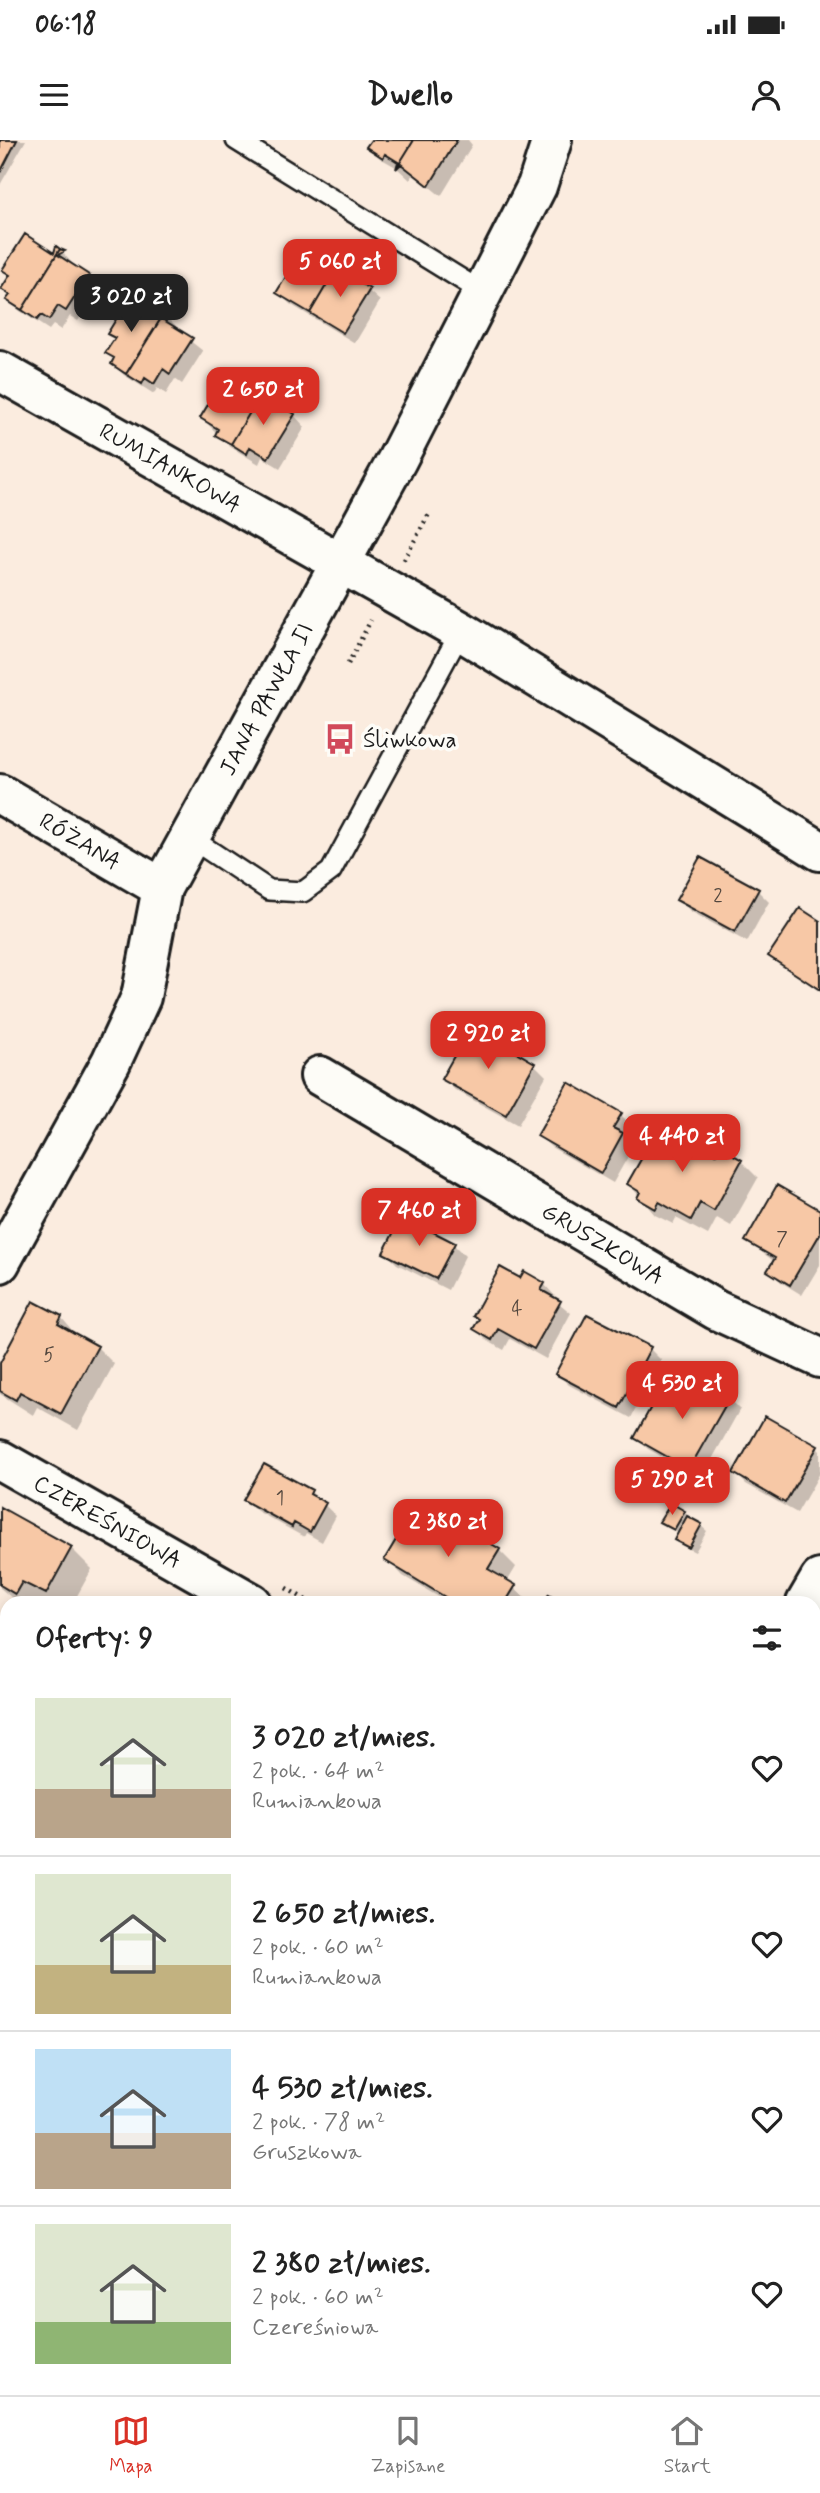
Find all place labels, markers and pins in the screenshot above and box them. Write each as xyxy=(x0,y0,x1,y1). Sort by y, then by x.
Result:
pin: 5 060 zł xyxy=(268,240,412,299)
pin: 3 020 zł xyxy=(59,274,203,334)
pin: 2 650 zł xyxy=(191,368,335,427)
bus stop icon: Śliwkowa xyxy=(323,722,357,756)
place label: Śliwkowa xyxy=(363,726,457,756)
pin: 2 920 zł xyxy=(416,1012,560,1071)
pin: 4 440 zł xyxy=(610,1114,754,1174)
pin: 7 460 zł xyxy=(347,1188,491,1248)
pin: 4 530 zł xyxy=(610,1362,754,1421)
pin: 5 290 zł xyxy=(600,1458,744,1517)
pin: 2 380 zł xyxy=(376,1500,520,1559)

